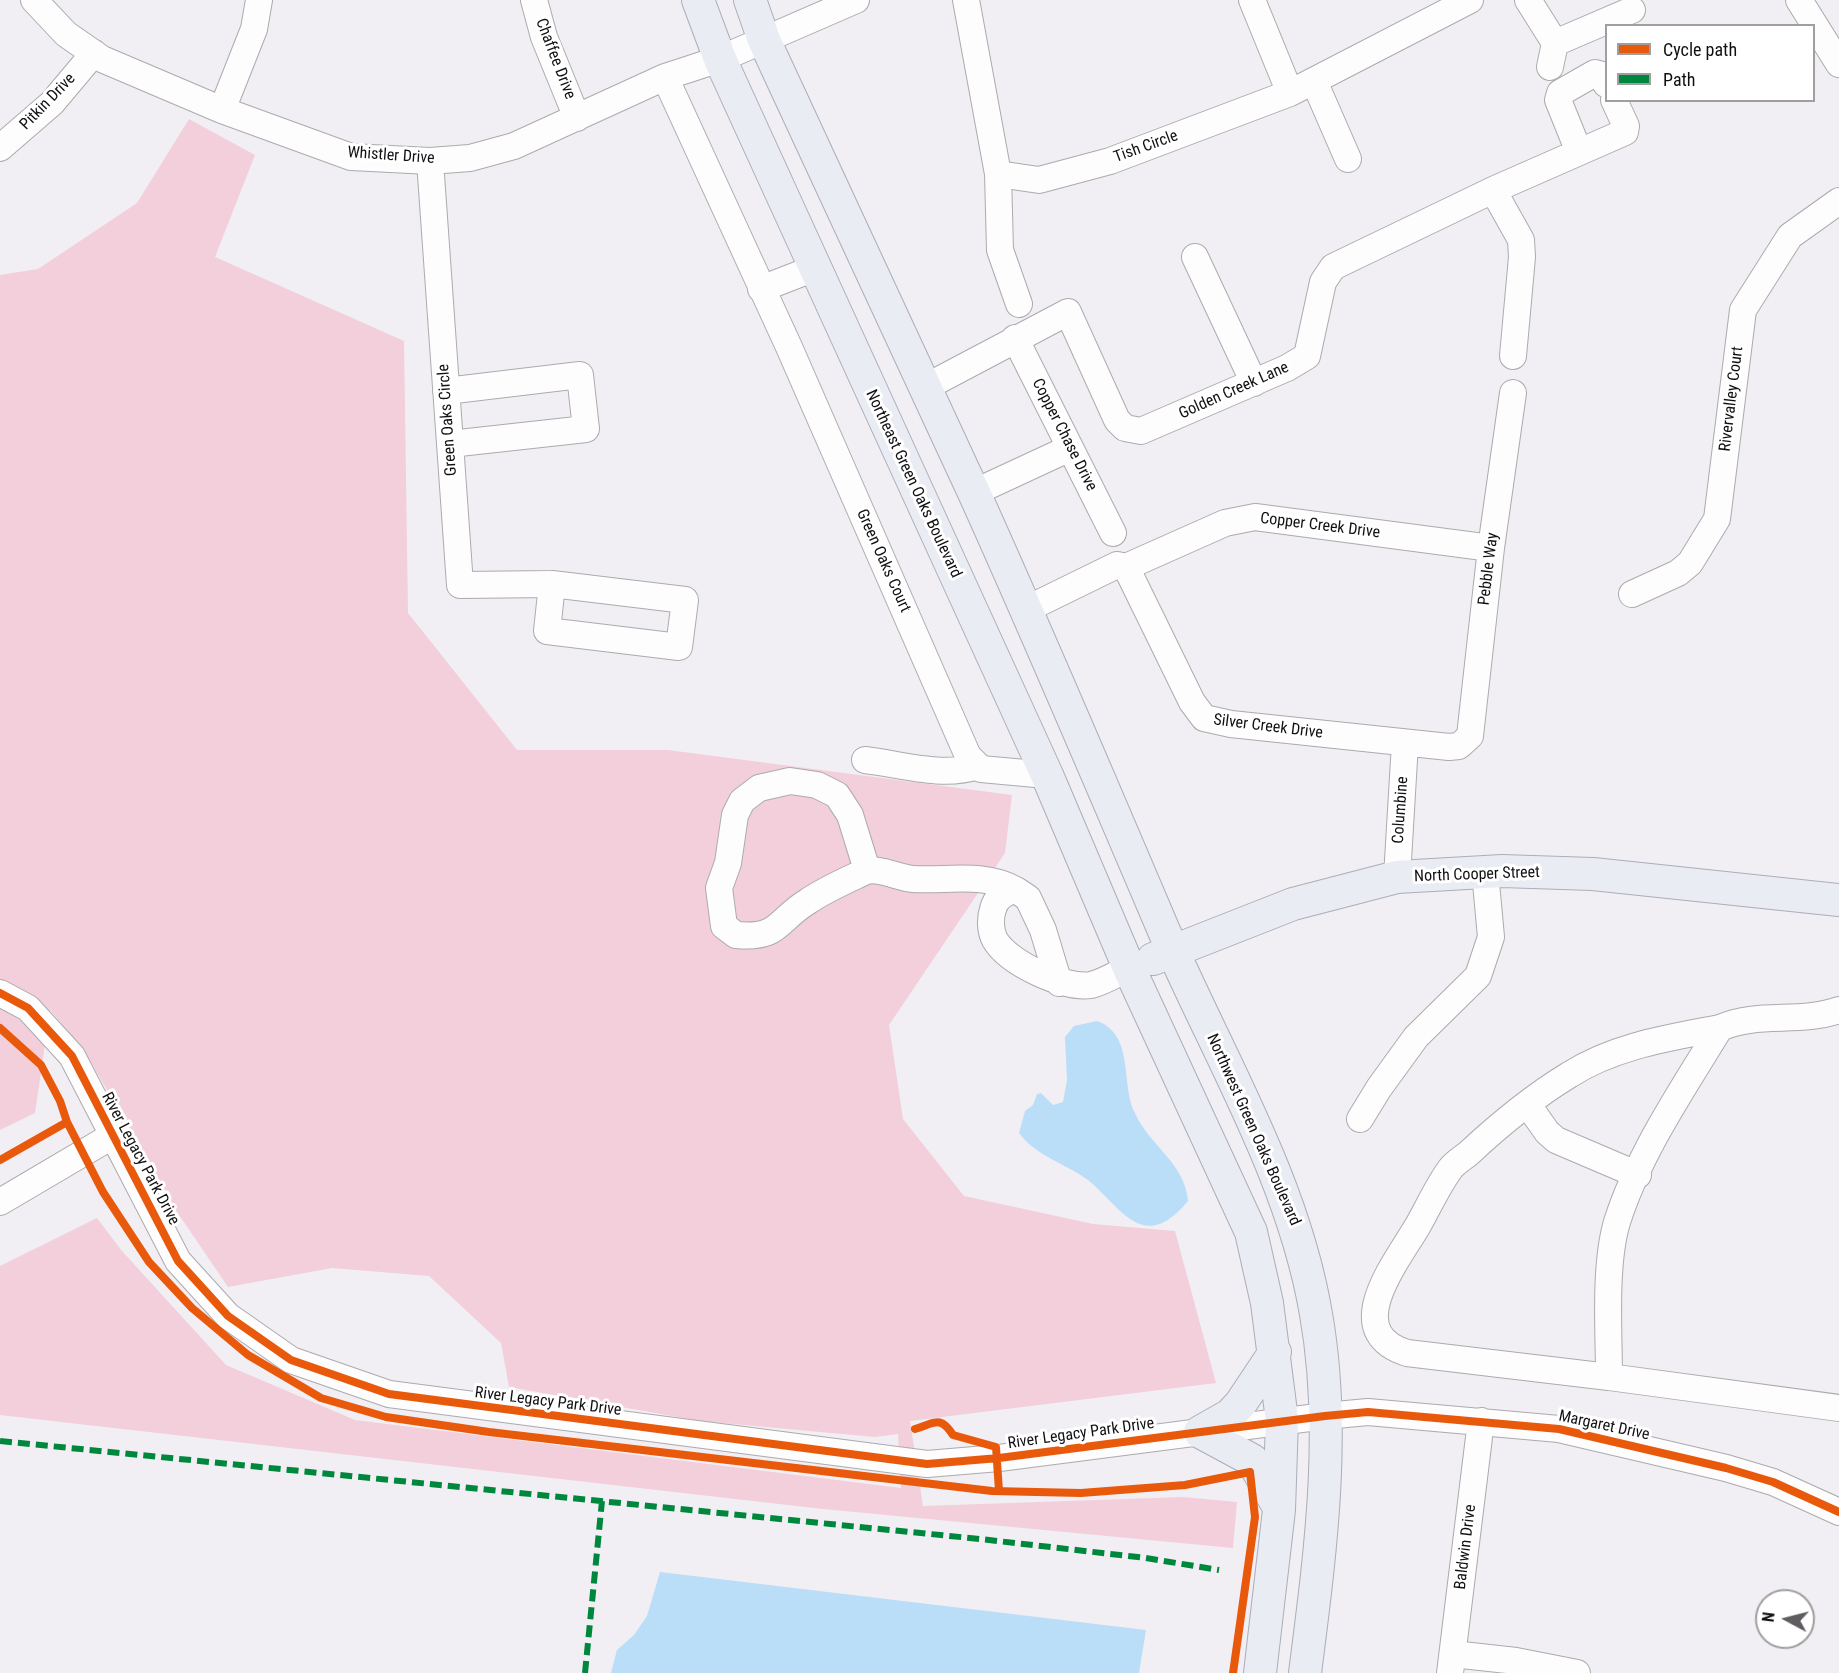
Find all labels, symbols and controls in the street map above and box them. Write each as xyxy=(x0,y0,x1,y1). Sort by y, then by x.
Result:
street label: Chaffee Drive xyxy=(531,16,579,102)
legend xyxy=(1605,24,1815,102)
text: Cycle path xyxy=(1663,39,1737,60)
text: Path xyxy=(1663,69,1696,90)
street label: Pitkin Drive xyxy=(16,70,80,134)
street label: Tish Circle xyxy=(1111,127,1181,167)
street label: Whistler Drive xyxy=(347,143,435,169)
street label: Rivervalley Court xyxy=(1716,345,1748,453)
street label: Golden Creek Lane xyxy=(1176,358,1292,424)
street label: Green Oaks Circle xyxy=(435,363,461,477)
street label: Copper Chase Drive xyxy=(1027,375,1101,495)
street label: Northeast Green Oaks Boulevard xyxy=(861,387,965,581)
street label: Green Oaks Court xyxy=(852,506,914,616)
street label: Copper Creek Drive xyxy=(1259,509,1381,543)
street label: Pebble Way xyxy=(1475,532,1503,606)
street label: Silver Creek Drive xyxy=(1212,711,1324,743)
street label: Columbine xyxy=(1389,776,1413,844)
street label: North Cooper Street xyxy=(1414,863,1540,887)
street label: Northwest Green Oaks Boulevard xyxy=(1202,1031,1304,1229)
street label: River Legacy Park Drive xyxy=(97,1089,183,1229)
street label: River Legacy Park Drive xyxy=(474,1383,622,1421)
street label: Margaret Drive xyxy=(1557,1407,1651,1445)
street label: River Legacy Park Drive xyxy=(1007,1414,1155,1454)
street label: Baldwin Drive xyxy=(1451,1503,1481,1591)
north arrow xyxy=(1755,1589,1815,1649)
text: N xyxy=(1759,1611,1779,1623)

